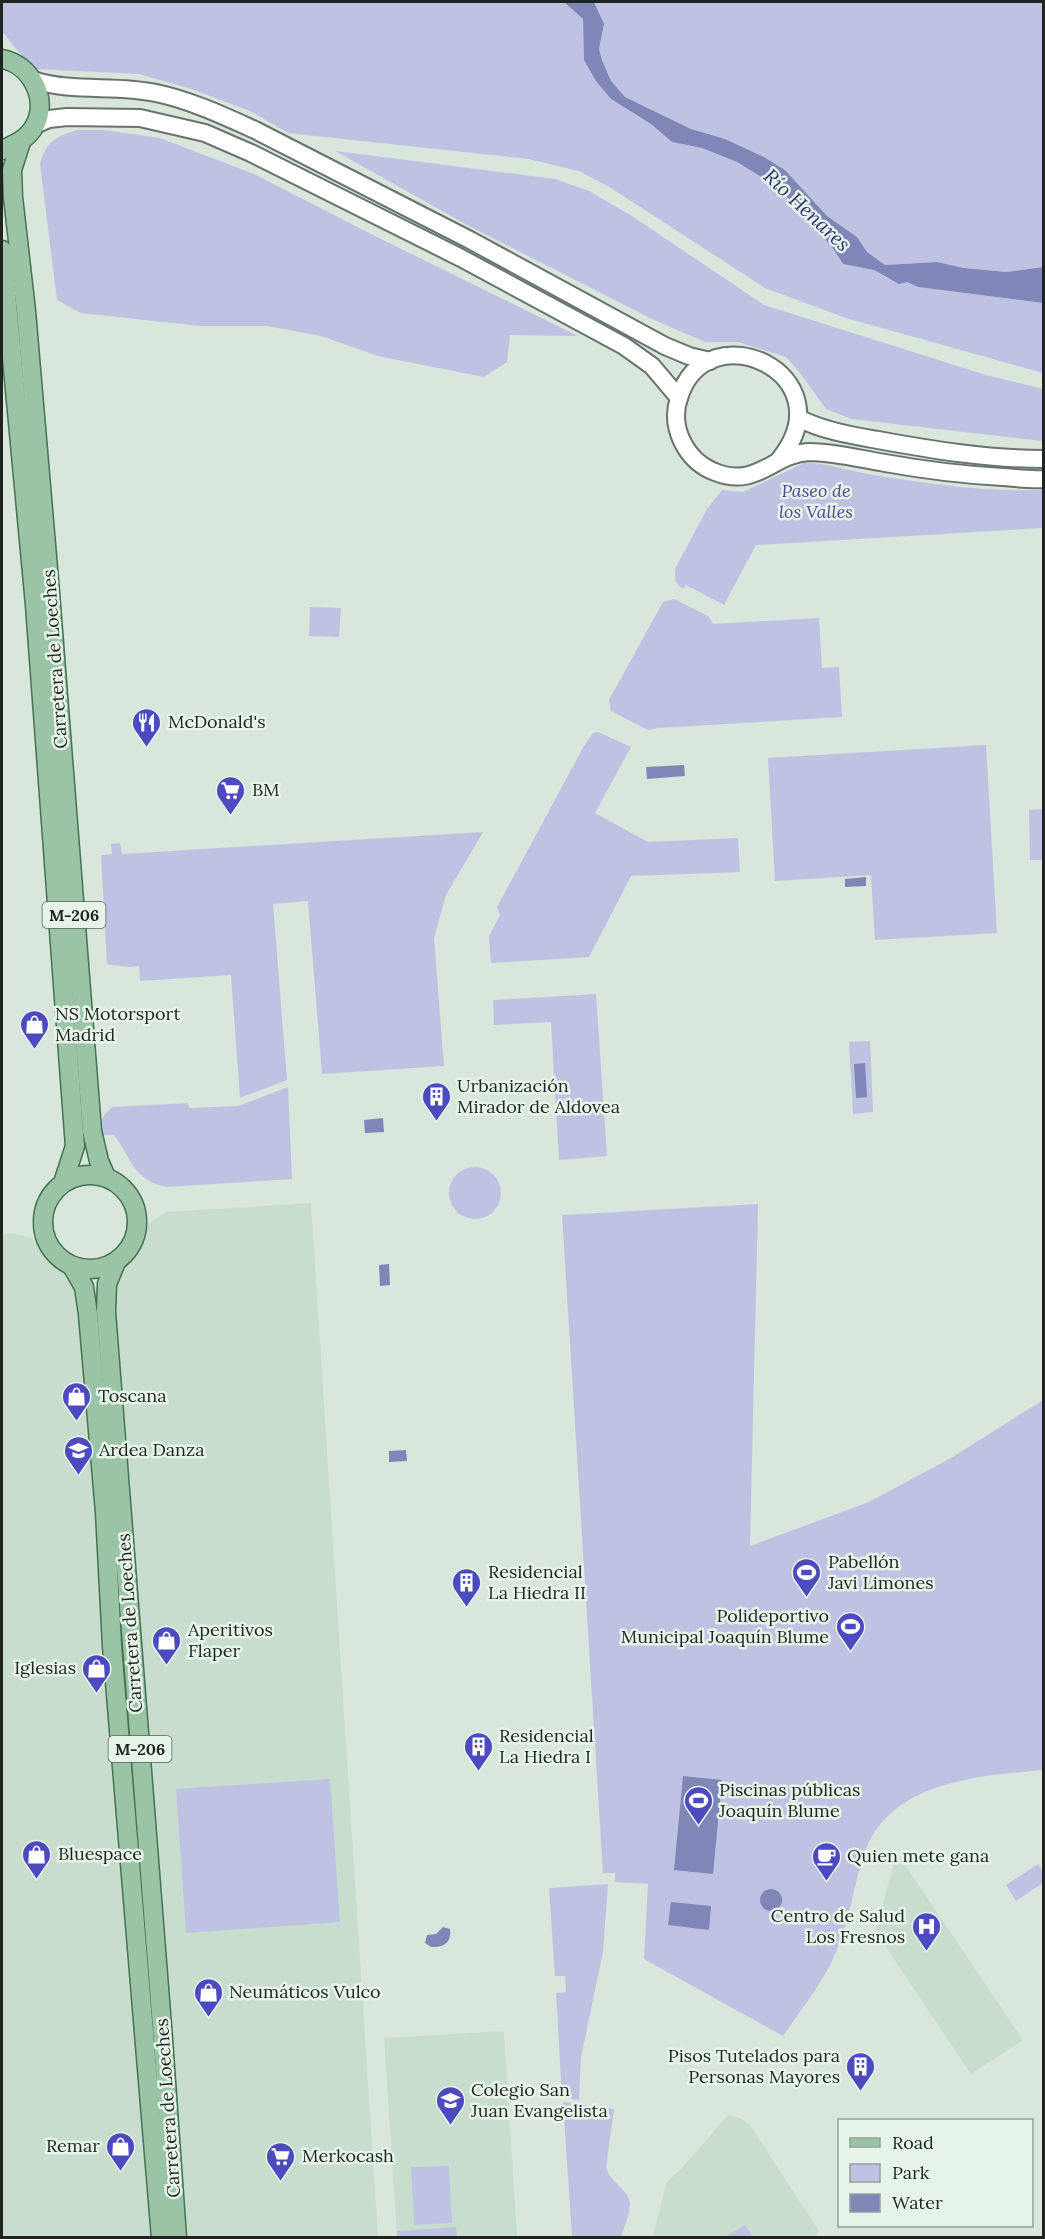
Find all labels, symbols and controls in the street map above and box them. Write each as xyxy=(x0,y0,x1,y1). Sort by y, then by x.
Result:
water label: Río Henares xyxy=(759,163,856,256)
park label: Paseo de los Valles xyxy=(779,479,853,523)
street label: Carretera de Loeches xyxy=(37,569,72,749)
restaurant icon: McDonald's xyxy=(131,706,163,748)
place label: McDonald's xyxy=(168,710,266,733)
supermarket icon: BM xyxy=(215,774,247,816)
place label: BM xyxy=(252,778,280,801)
road number: M-206 xyxy=(42,902,106,928)
place label: NS Motorsport Madrid xyxy=(55,1002,180,1046)
shop icon: NS Motorsport Madrid xyxy=(18,1008,50,1050)
place label: Urbanización Mirador de Aldovea xyxy=(457,1074,620,1118)
building icon: Urbanización Mirador de Aldovea xyxy=(420,1080,452,1122)
shop icon: Toscana xyxy=(61,1380,93,1422)
place label: Toscana xyxy=(98,1384,167,1407)
school or university icon: Ardea Danza xyxy=(62,1434,94,1476)
place label: Ardea Danza xyxy=(98,1438,204,1461)
street label: Carretera de Loeches xyxy=(112,1533,147,1713)
place label: Pabellón Javi Limones xyxy=(827,1550,934,1594)
sports icon: Pabellón Javi Limones xyxy=(791,1556,823,1598)
place label: Residencial La Hiedra II xyxy=(488,1560,586,1604)
building icon: Residencial La Hiedra II xyxy=(451,1566,483,1608)
place label: Polideportivo Municipal Joaquín Blume xyxy=(621,1604,829,1648)
sports icon: Polideportivo Municipal Joaquín Blume xyxy=(834,1610,866,1652)
place label: Aperitivos Flaper xyxy=(187,1618,273,1662)
shop icon: Aperitivos Flaper xyxy=(151,1624,183,1666)
shop icon: Iglesias xyxy=(81,1652,113,1694)
place label: Iglesias xyxy=(14,1656,76,1679)
place label: Residencial La Hiedra I xyxy=(499,1724,594,1768)
building icon: Residencial La Hiedra I xyxy=(462,1730,494,1772)
road number: M-206 xyxy=(108,1736,172,1762)
place label: Piscinas públicas Joaquín Blume xyxy=(718,1778,860,1822)
sports icon: Piscinas públicas Joaquín Blume xyxy=(682,1784,714,1826)
shop icon: Bluespace xyxy=(21,1838,53,1880)
cafe icon: Quien mete gana xyxy=(810,1840,842,1882)
place label: Bluespace xyxy=(58,1842,142,1865)
place label: Quien mete gana xyxy=(847,1844,989,1867)
place label: Centro de Salud Los Fresnos xyxy=(771,1904,905,1948)
hospital icon: Centro de Salud Los Fresnos xyxy=(910,1910,942,1952)
shop icon: Neumáticos Vulco xyxy=(192,1976,224,2018)
place label: Neumáticos Vulco xyxy=(229,1980,381,2003)
street label: Carretera de Loeches xyxy=(150,2018,185,2198)
place label: Pisos Tutelados para Personas Mayores xyxy=(668,2044,840,2088)
building icon: Pisos Tutelados para Personas Mayores xyxy=(845,2050,877,2092)
place label: Colegio San Juan Evangelista xyxy=(470,2078,608,2122)
school or university icon: Colegio San Juan Evangelista xyxy=(434,2084,466,2126)
legend xyxy=(838,2119,1033,2227)
shop icon: Remar xyxy=(105,2130,137,2172)
text: Road xyxy=(892,2131,934,2154)
place label: Remar xyxy=(46,2134,100,2157)
supermarket icon: Merkocash xyxy=(265,2140,297,2182)
place label: Merkocash xyxy=(302,2144,394,2167)
text: Park xyxy=(892,2161,930,2184)
text: Water xyxy=(892,2191,943,2214)

